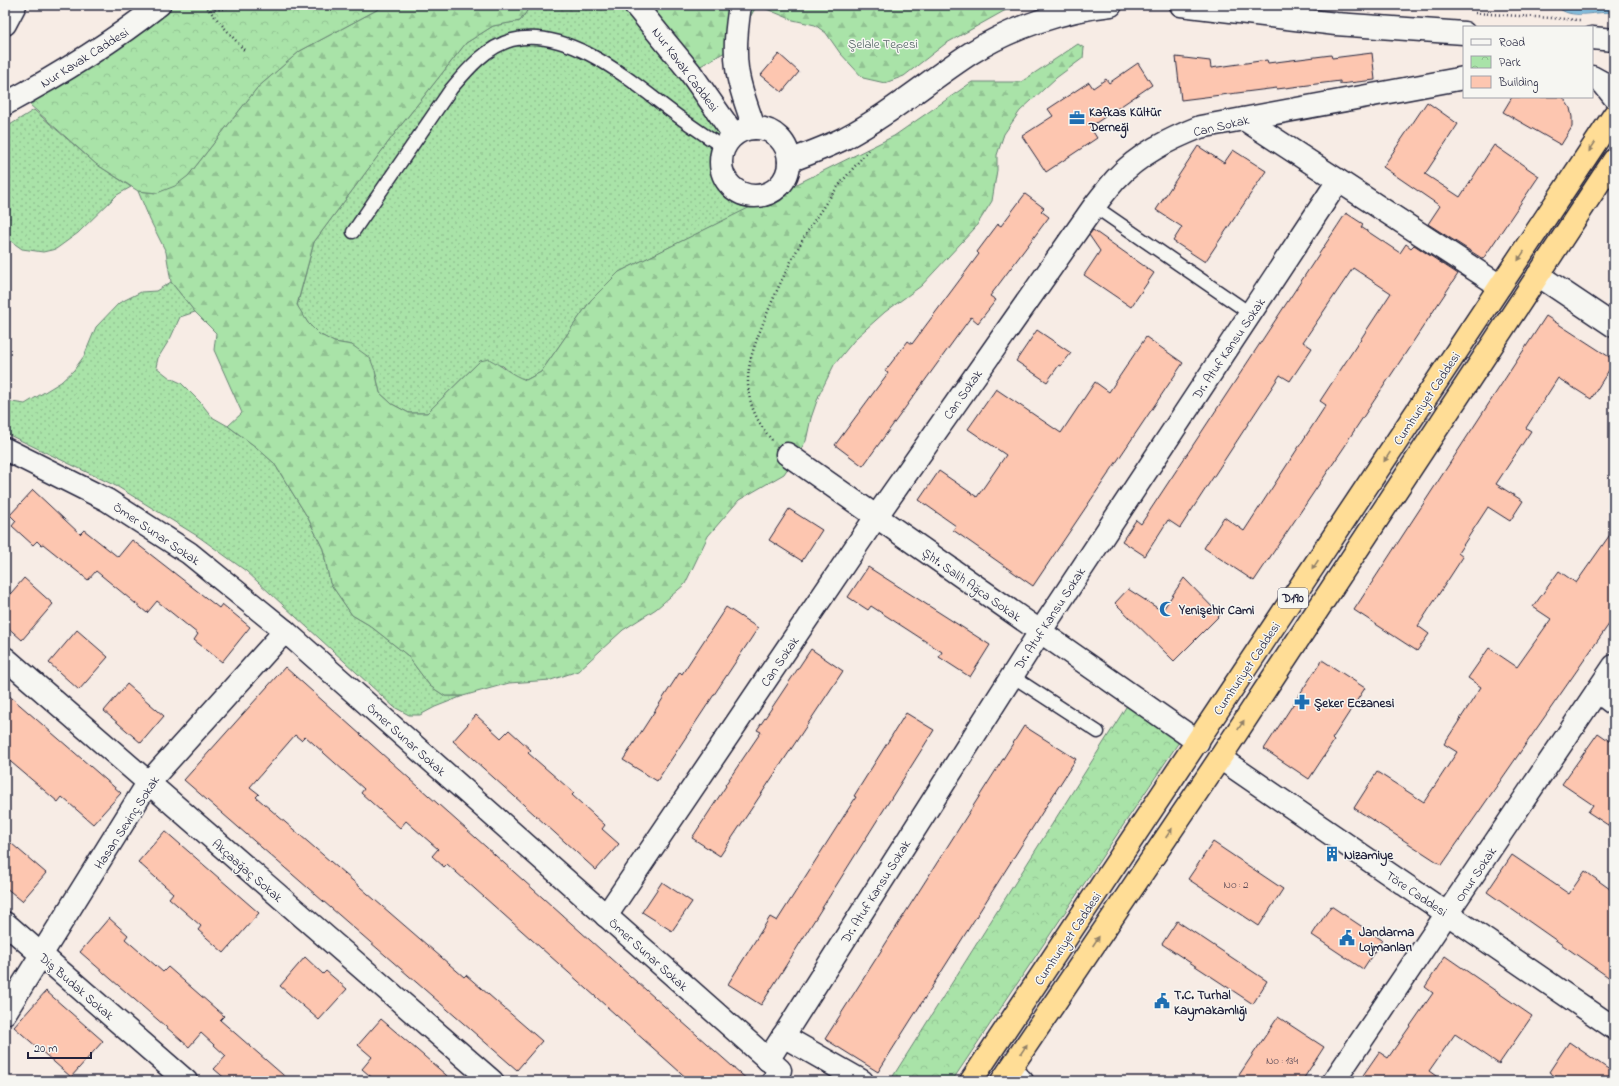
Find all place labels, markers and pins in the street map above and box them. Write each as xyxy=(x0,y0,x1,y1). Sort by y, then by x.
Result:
place label: Kafkas Kültür Derneği xyxy=(1088,103,1162,139)
office icon: Kafkas Kültür Derneği xyxy=(1068,109,1086,127)
mosque icon: Yenişehir Cami xyxy=(1158,600,1176,618)
place label: Yenişehir Cami xyxy=(1178,601,1254,620)
pharmacy icon: Şeker Eczanesi xyxy=(1293,693,1311,711)
place label: Şeker Eczanesi xyxy=(1314,694,1394,713)
building icon: Nizamiye xyxy=(1323,845,1341,863)
place label: Nizamiye xyxy=(1344,846,1394,867)
place label: Jandarma Lojmanları xyxy=(1359,923,1414,957)
public building icon: Jandarma Lojmanları xyxy=(1338,929,1356,947)
place label: T.C. Turhal Kaymakamlığı xyxy=(1174,986,1247,1022)
public building icon: T.C. Turhal Kaymakamlığı xyxy=(1153,992,1171,1010)

